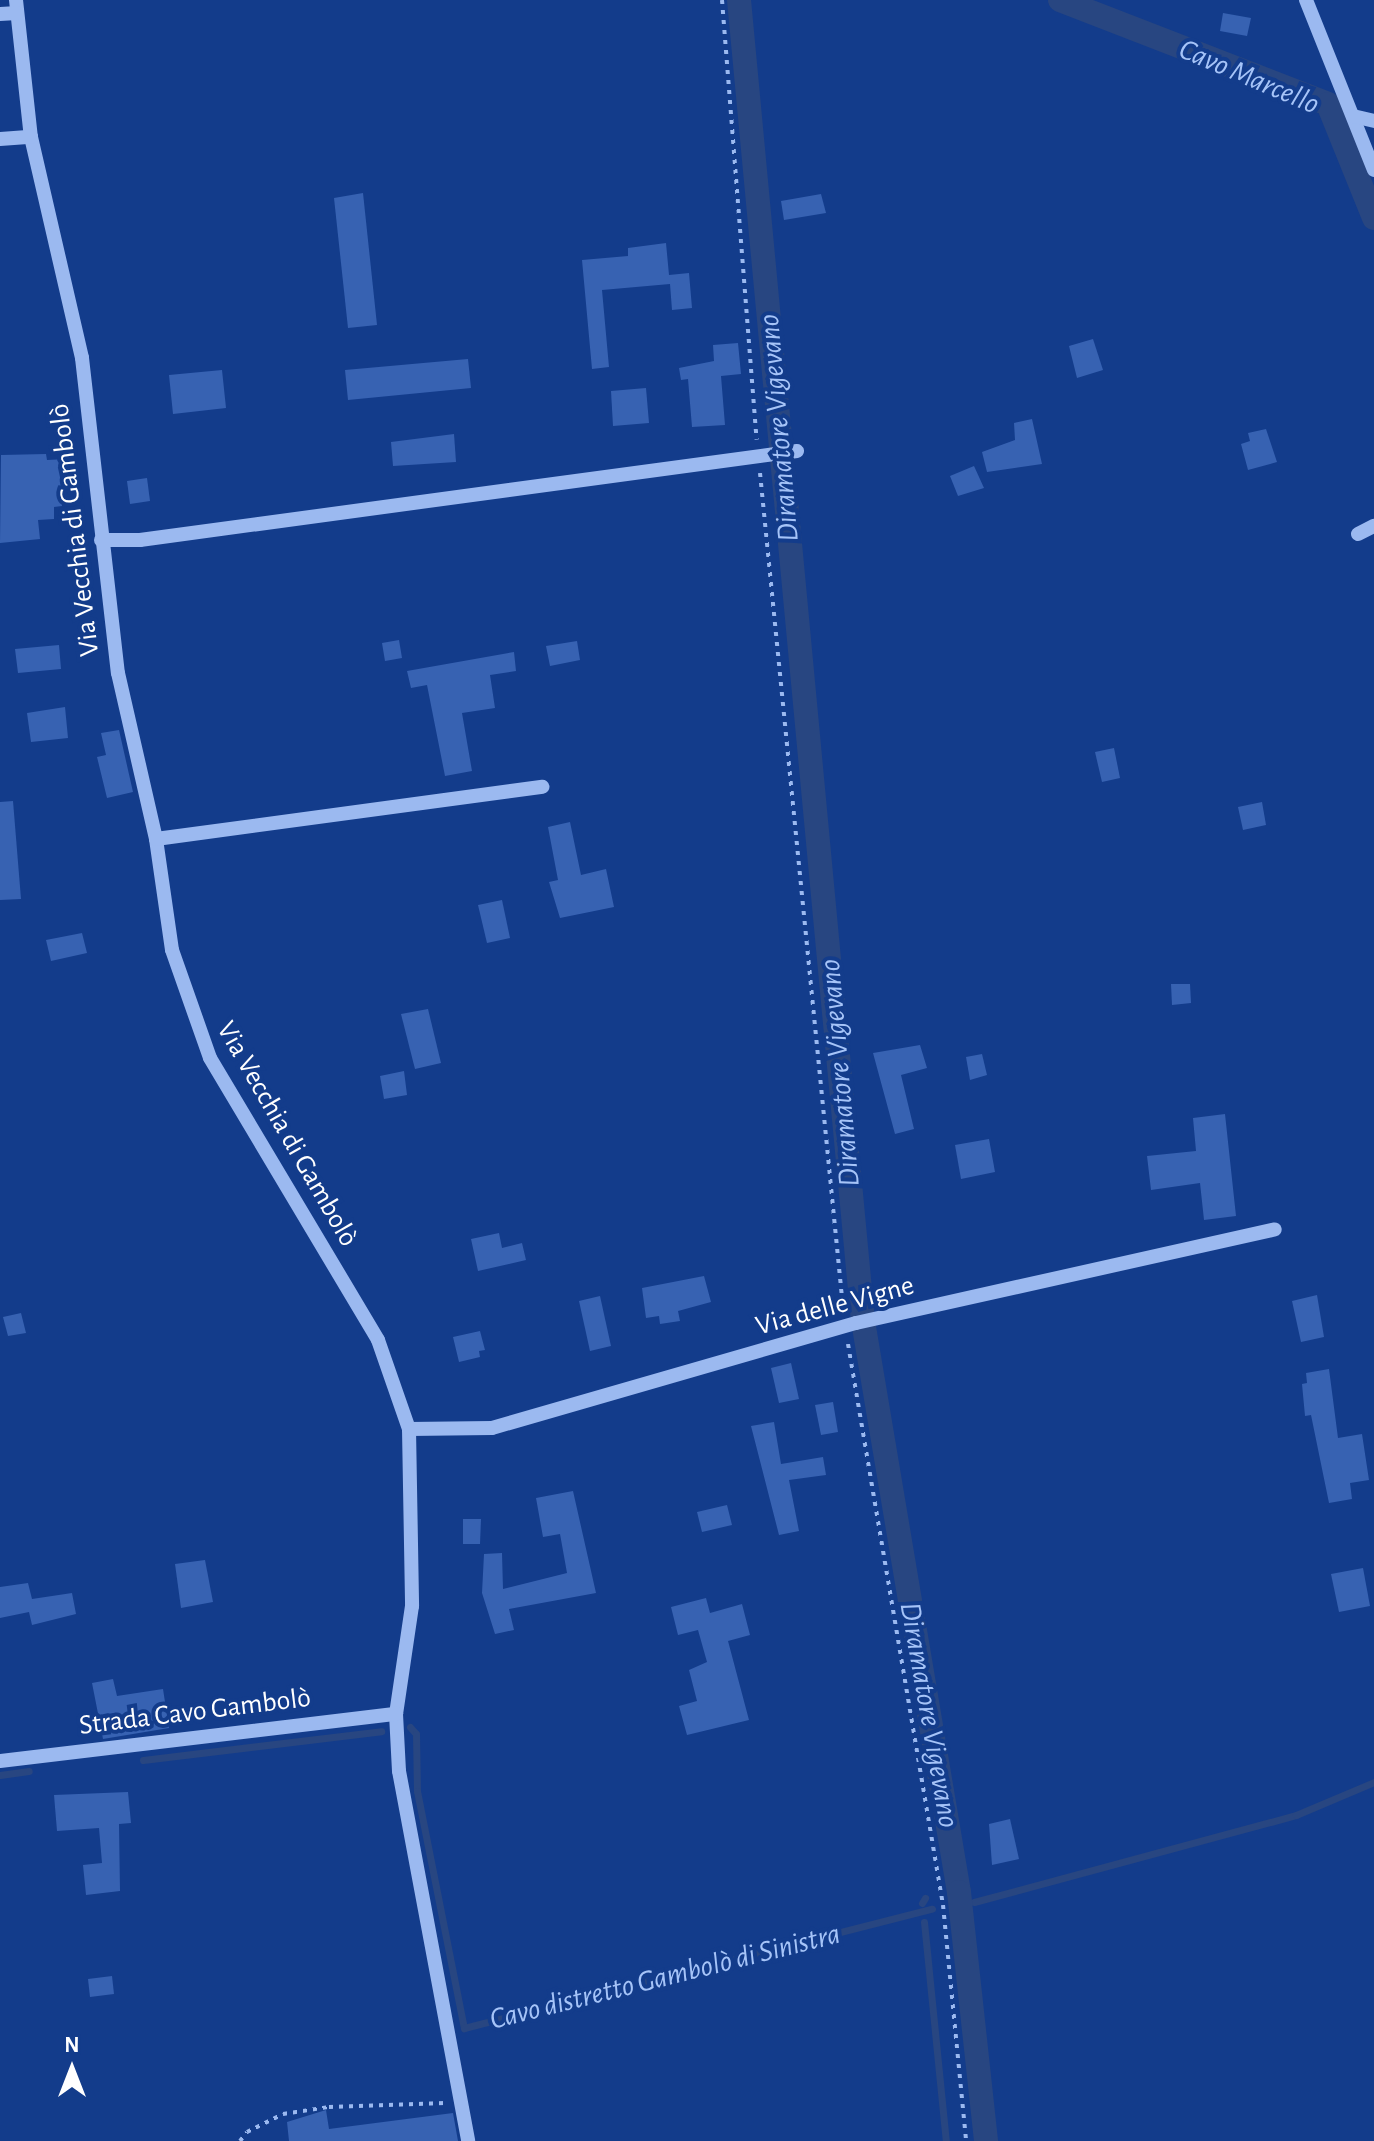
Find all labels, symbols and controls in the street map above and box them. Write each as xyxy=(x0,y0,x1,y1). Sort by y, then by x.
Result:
water label: Cavo Marcello xyxy=(1173,31,1325,123)
water label: Diramatore Vigevano xyxy=(751,313,807,543)
street label: Via Vecchia di Gambolò xyxy=(43,402,107,658)
water label: Diramatore Vigevano xyxy=(812,958,868,1188)
street label: Via Vecchia di Gambolò xyxy=(209,1015,365,1253)
street label: Via delle Vigne xyxy=(752,1269,918,1343)
water label: Diramatore Vigevano xyxy=(891,1599,967,1831)
street label: Strada Cavo Gambolò xyxy=(77,1681,313,1743)
water label: Cavo distretto Gambolò di Sinistra xyxy=(486,1916,844,2038)
north arrow xyxy=(32,2029,112,2109)
text: N xyxy=(64,2034,80,2056)

